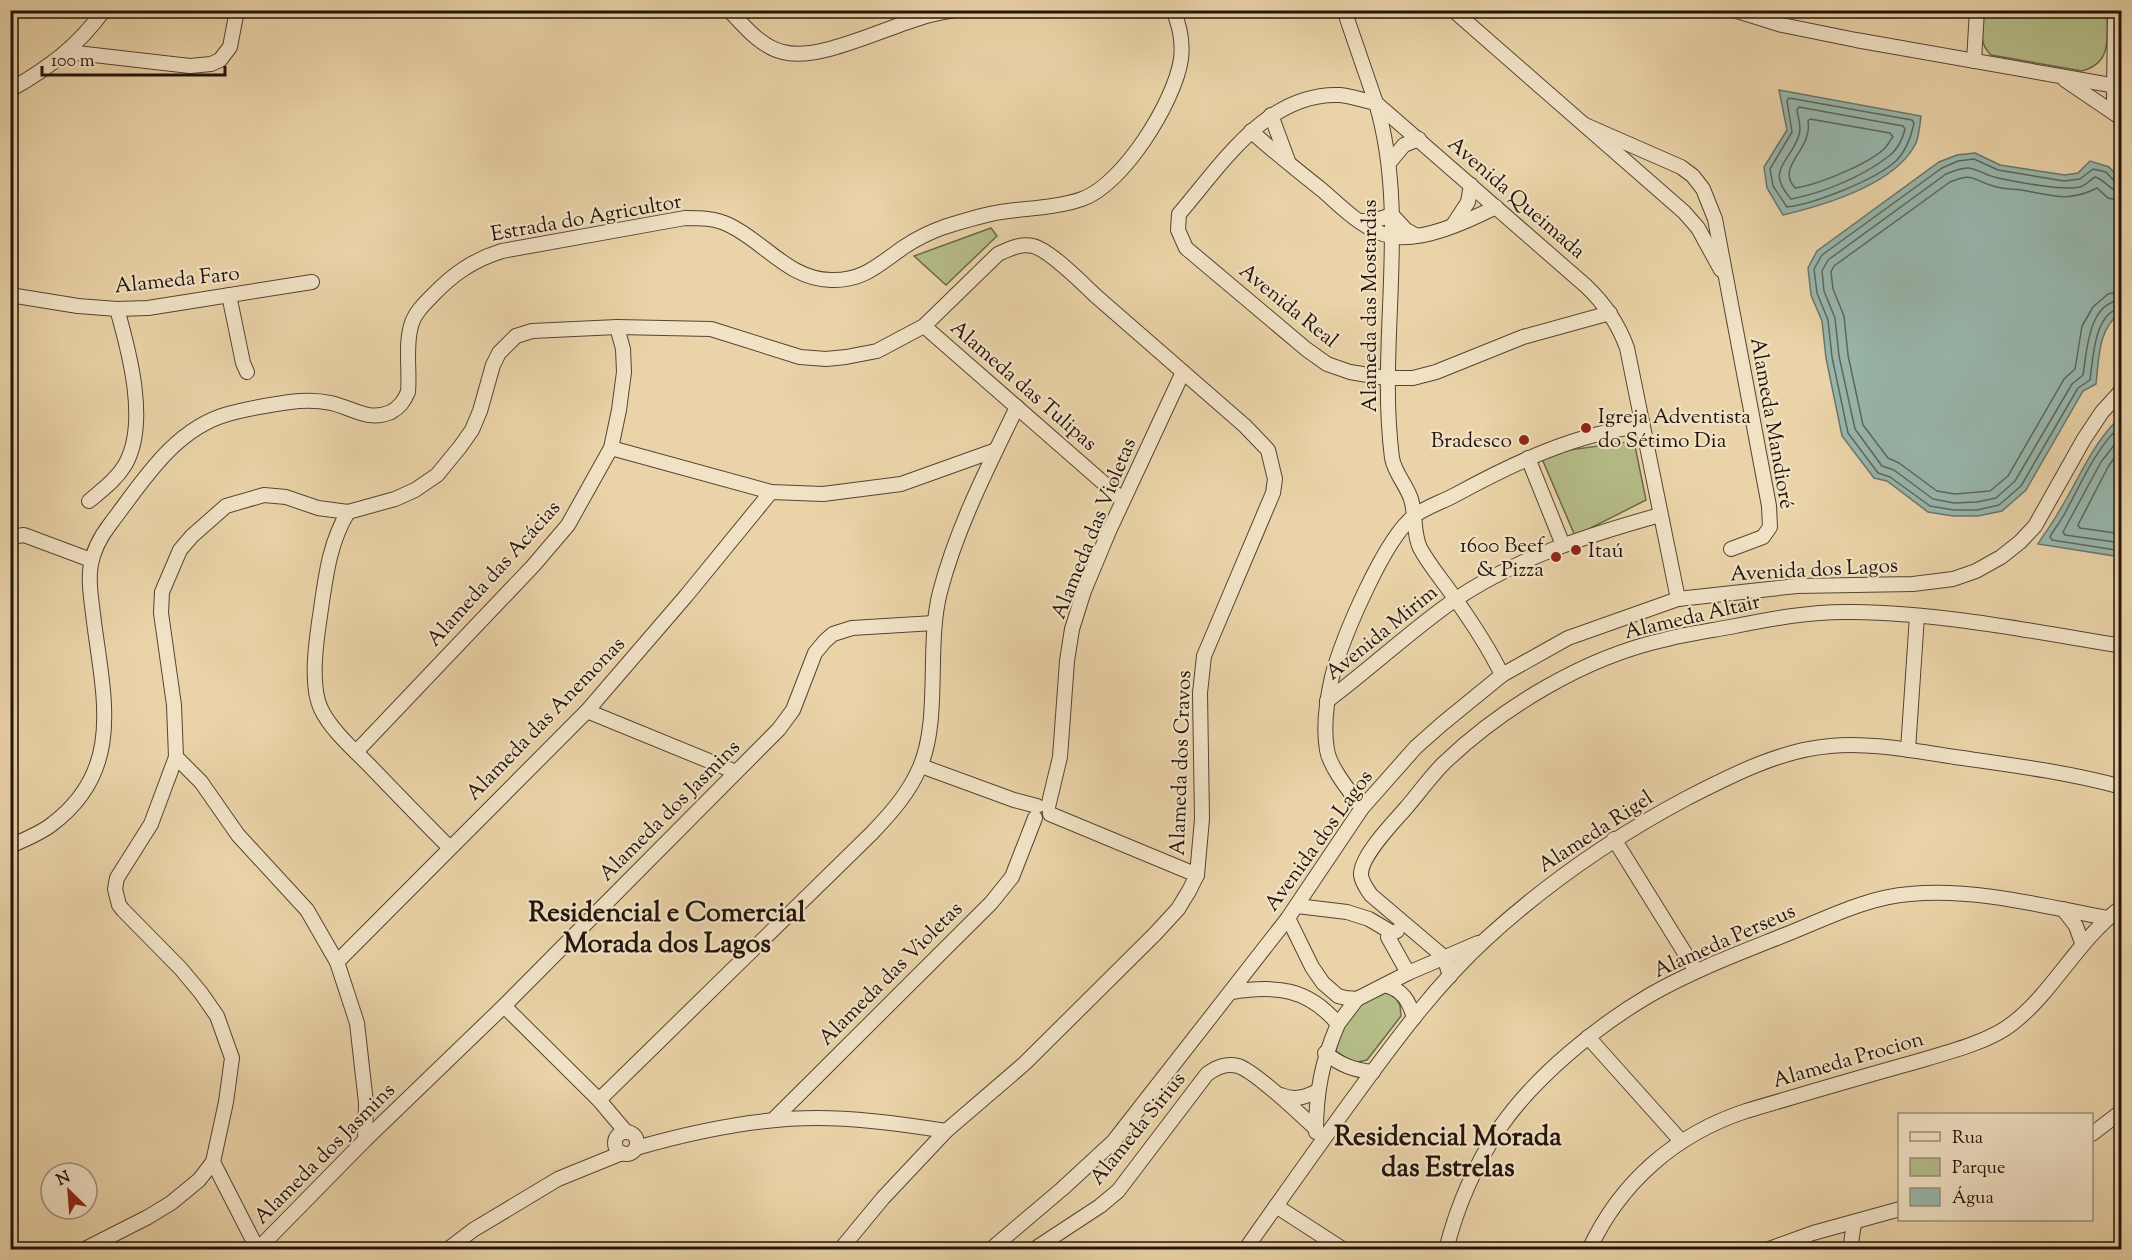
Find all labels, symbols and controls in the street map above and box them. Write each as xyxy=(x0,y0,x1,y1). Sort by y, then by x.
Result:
scale bar xyxy=(42,39,225,77)
text: 100 m xyxy=(51,49,95,75)
street label: Avenida Queimada xyxy=(1440,130,1591,267)
street label: Estrada do Agricultor xyxy=(489,187,684,251)
street label: Alameda das Mostardas xyxy=(1356,200,1386,412)
street label: Avenida Real xyxy=(1232,257,1344,356)
street label: Alameda Faro xyxy=(113,260,241,302)
street label: Alameda das Tulipas xyxy=(943,314,1103,459)
street label: Alameda Mandioré xyxy=(1741,335,1801,511)
place label: Igreja Adventista do Sétimo Dia xyxy=(1598,403,1751,457)
marker: Igreja Adventista do Sétimo Dia xyxy=(1579,421,1593,435)
place label: Bradesco xyxy=(1431,427,1512,457)
marker: Bradesco xyxy=(1517,433,1531,447)
street label: Alameda das Violetas xyxy=(1045,434,1145,624)
street label: Alameda das Acácias xyxy=(420,494,569,654)
place label: 1600 Beef & Pizza xyxy=(1460,532,1546,586)
place label: Itaú xyxy=(1588,537,1624,567)
marker: Itaú xyxy=(1569,543,1583,557)
marker: 1600 Beef & Pizza xyxy=(1549,550,1563,564)
street label: Avenida dos Lagos xyxy=(1729,552,1899,590)
street label: Avenida Mirim xyxy=(1320,579,1445,688)
street label: Alameda Altair xyxy=(1621,588,1764,648)
street label: Alameda das Anemonas xyxy=(460,631,633,808)
street label: Alameda dos Cravos xyxy=(1164,670,1200,856)
street label: Alameda dos Jasmins xyxy=(593,734,748,889)
street label: Avenida dos Lagos xyxy=(1258,764,1381,918)
street label: Alameda Rigel xyxy=(1532,784,1660,881)
district label: Residencial e Comercial Morada dos Lagos xyxy=(529,895,806,965)
street label: Alameda das Violetas xyxy=(812,895,970,1053)
street label: Alameda Perseus xyxy=(1649,897,1801,987)
street label: Alameda Procion xyxy=(1770,1025,1928,1097)
street label: Alameda Sirius xyxy=(1083,1066,1194,1192)
street label: Alameda dos Jasmins xyxy=(248,1077,403,1232)
legend xyxy=(1898,1113,2093,1221)
district label: Residencial Morada das Estrelas xyxy=(1334,1119,1562,1189)
text: Rua xyxy=(1952,1126,1983,1152)
text: Parque xyxy=(1952,1156,2005,1182)
north arrow xyxy=(39,1161,99,1221)
text: N xyxy=(53,1166,75,1193)
text: Água xyxy=(1952,1186,1994,1212)

